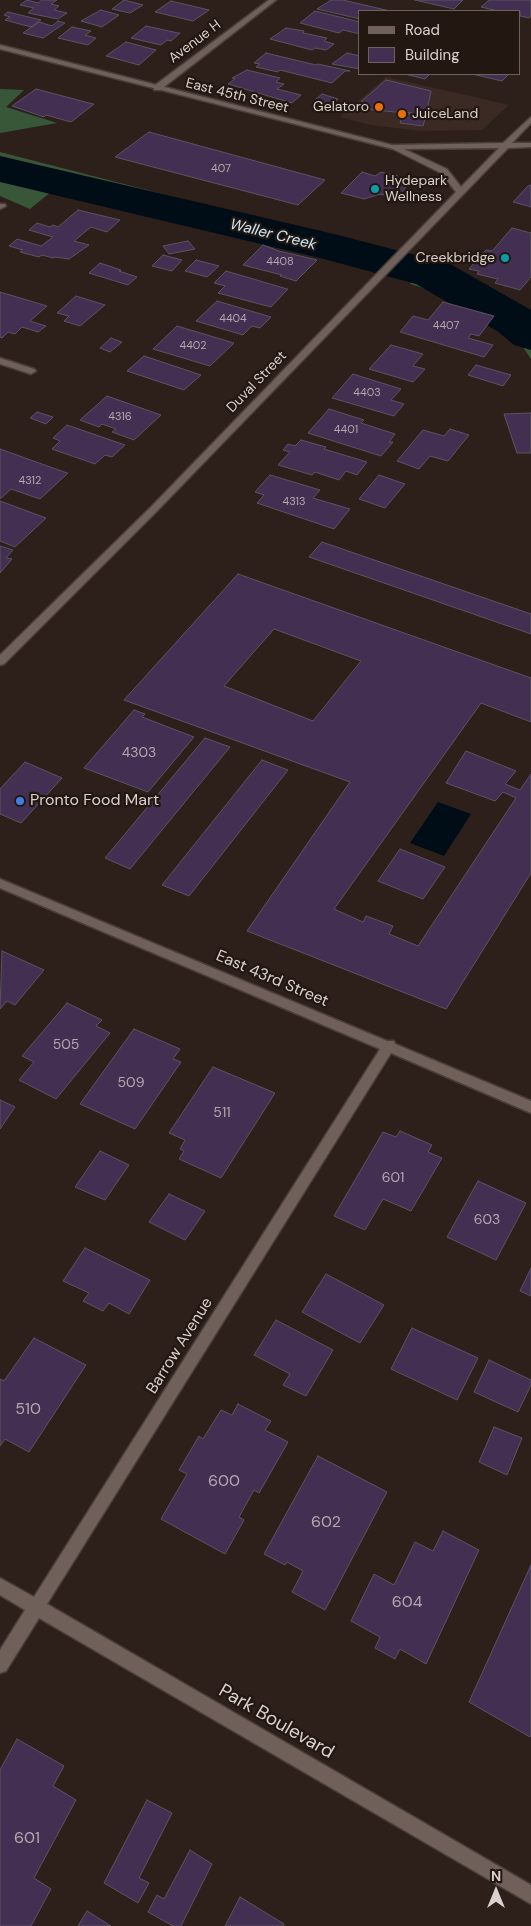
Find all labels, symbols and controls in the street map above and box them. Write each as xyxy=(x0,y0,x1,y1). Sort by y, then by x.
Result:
legend xyxy=(358,10,521,75)
street label: Avenue H xyxy=(166,17,224,67)
text: Road xyxy=(405,20,440,40)
text: Building xyxy=(405,45,460,65)
street label: East 45th Street xyxy=(184,75,290,117)
place label: Gelatoro xyxy=(313,99,369,115)
marker: Gelatoro xyxy=(373,101,385,113)
place label: JuiceLand xyxy=(412,106,478,122)
marker: JuiceLand xyxy=(396,108,408,120)
house number: 407 xyxy=(211,162,231,176)
place label: Hydepark Wellness xyxy=(385,173,447,206)
marker: Hydepark Wellness xyxy=(369,183,381,195)
water label: Waller Creek xyxy=(228,216,318,254)
place label: Creekbridge xyxy=(416,250,495,266)
marker: Creekbridge xyxy=(499,252,511,264)
house number: 4408 xyxy=(266,255,294,269)
house number: 4404 xyxy=(219,312,247,326)
house number: 4407 xyxy=(433,319,459,333)
house number: 4402 xyxy=(179,339,207,353)
street label: Duval Street xyxy=(224,348,290,416)
house number: 4403 xyxy=(353,386,381,400)
house number: 4316 xyxy=(108,410,132,424)
house number: 4401 xyxy=(334,423,358,437)
house number: 4312 xyxy=(19,474,41,488)
house number: 4313 xyxy=(283,495,305,509)
house number: 4303 xyxy=(122,745,156,761)
place label: Pronto Food Mart xyxy=(30,791,159,811)
marker: Pronto Food Mart xyxy=(14,795,26,807)
street label: East 43rd Street xyxy=(213,947,331,1011)
house number: 505 xyxy=(53,1037,79,1053)
house number: 509 xyxy=(118,1075,144,1091)
house number: 511 xyxy=(213,1105,231,1121)
house number: 601 xyxy=(382,1170,404,1186)
house number: 603 xyxy=(474,1212,500,1228)
street label: Barrow Avenue xyxy=(143,1294,217,1398)
house number: 510 xyxy=(15,1400,41,1420)
house number: 600 xyxy=(208,1472,240,1492)
house number: 602 xyxy=(311,1513,341,1533)
house number: 604 xyxy=(392,1593,422,1613)
street label: Park Boulevard xyxy=(214,1680,338,1764)
house number: 601 xyxy=(14,1829,40,1849)
north arrow xyxy=(471,1866,521,1916)
text: N xyxy=(491,1867,501,1885)

